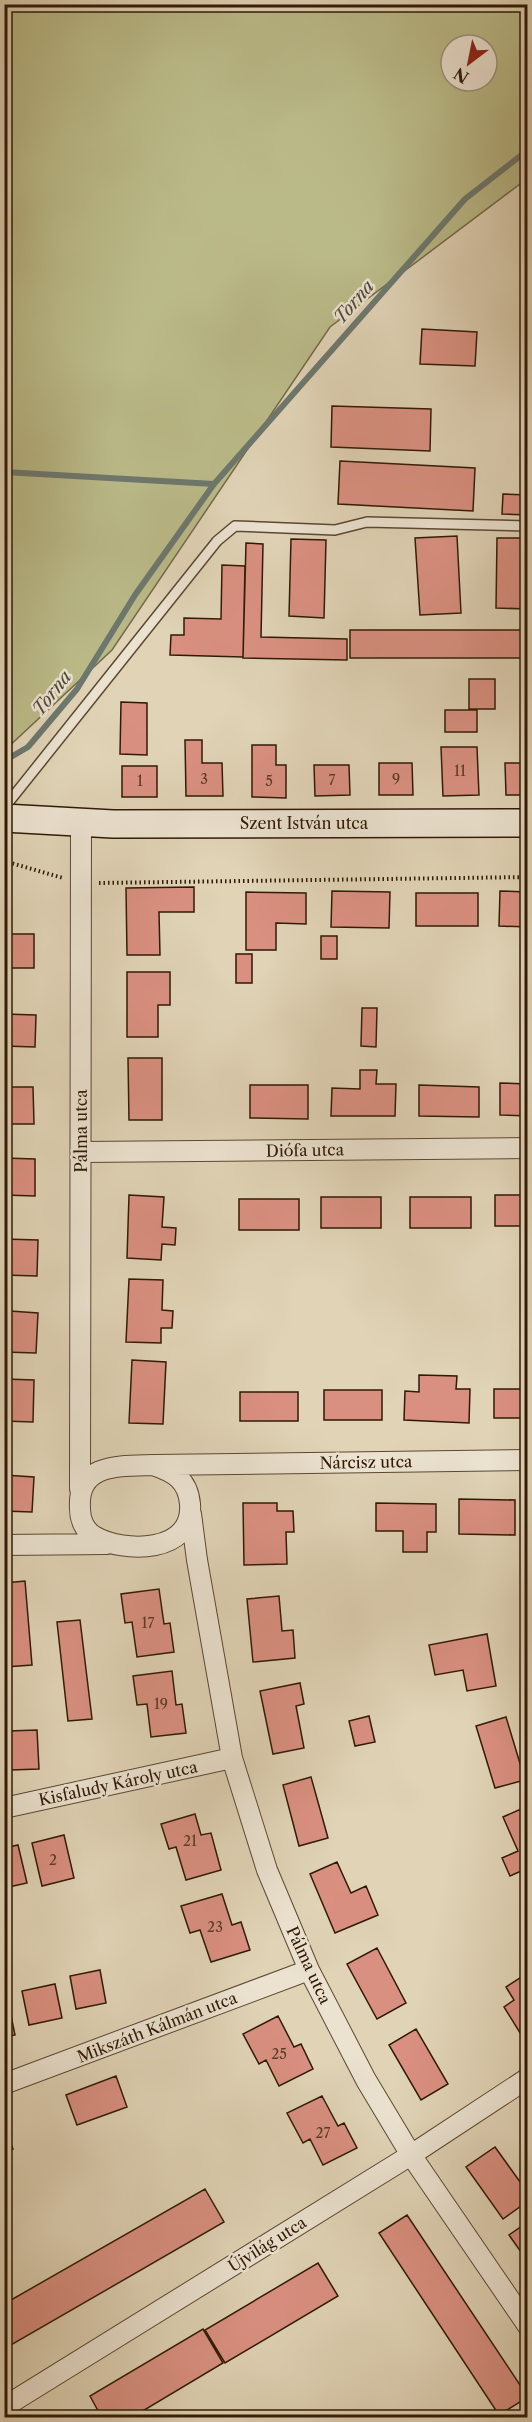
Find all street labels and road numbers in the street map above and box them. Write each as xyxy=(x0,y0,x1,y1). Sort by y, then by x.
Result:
street label: Szent István utca xyxy=(240,813,369,833)
street label: Pálma utca xyxy=(71,1089,91,1173)
street label: Diófa utca xyxy=(266,1139,345,1161)
street label: Nárcisz utca xyxy=(319,1451,413,1473)
street label: Kisfaludy Károly utca xyxy=(37,1756,200,1810)
street label: Pálma utca xyxy=(282,1923,336,2007)
street label: Mikszáth Kálmán utca xyxy=(74,1987,240,2067)
street label: Újvilág utca xyxy=(224,2212,310,2276)

